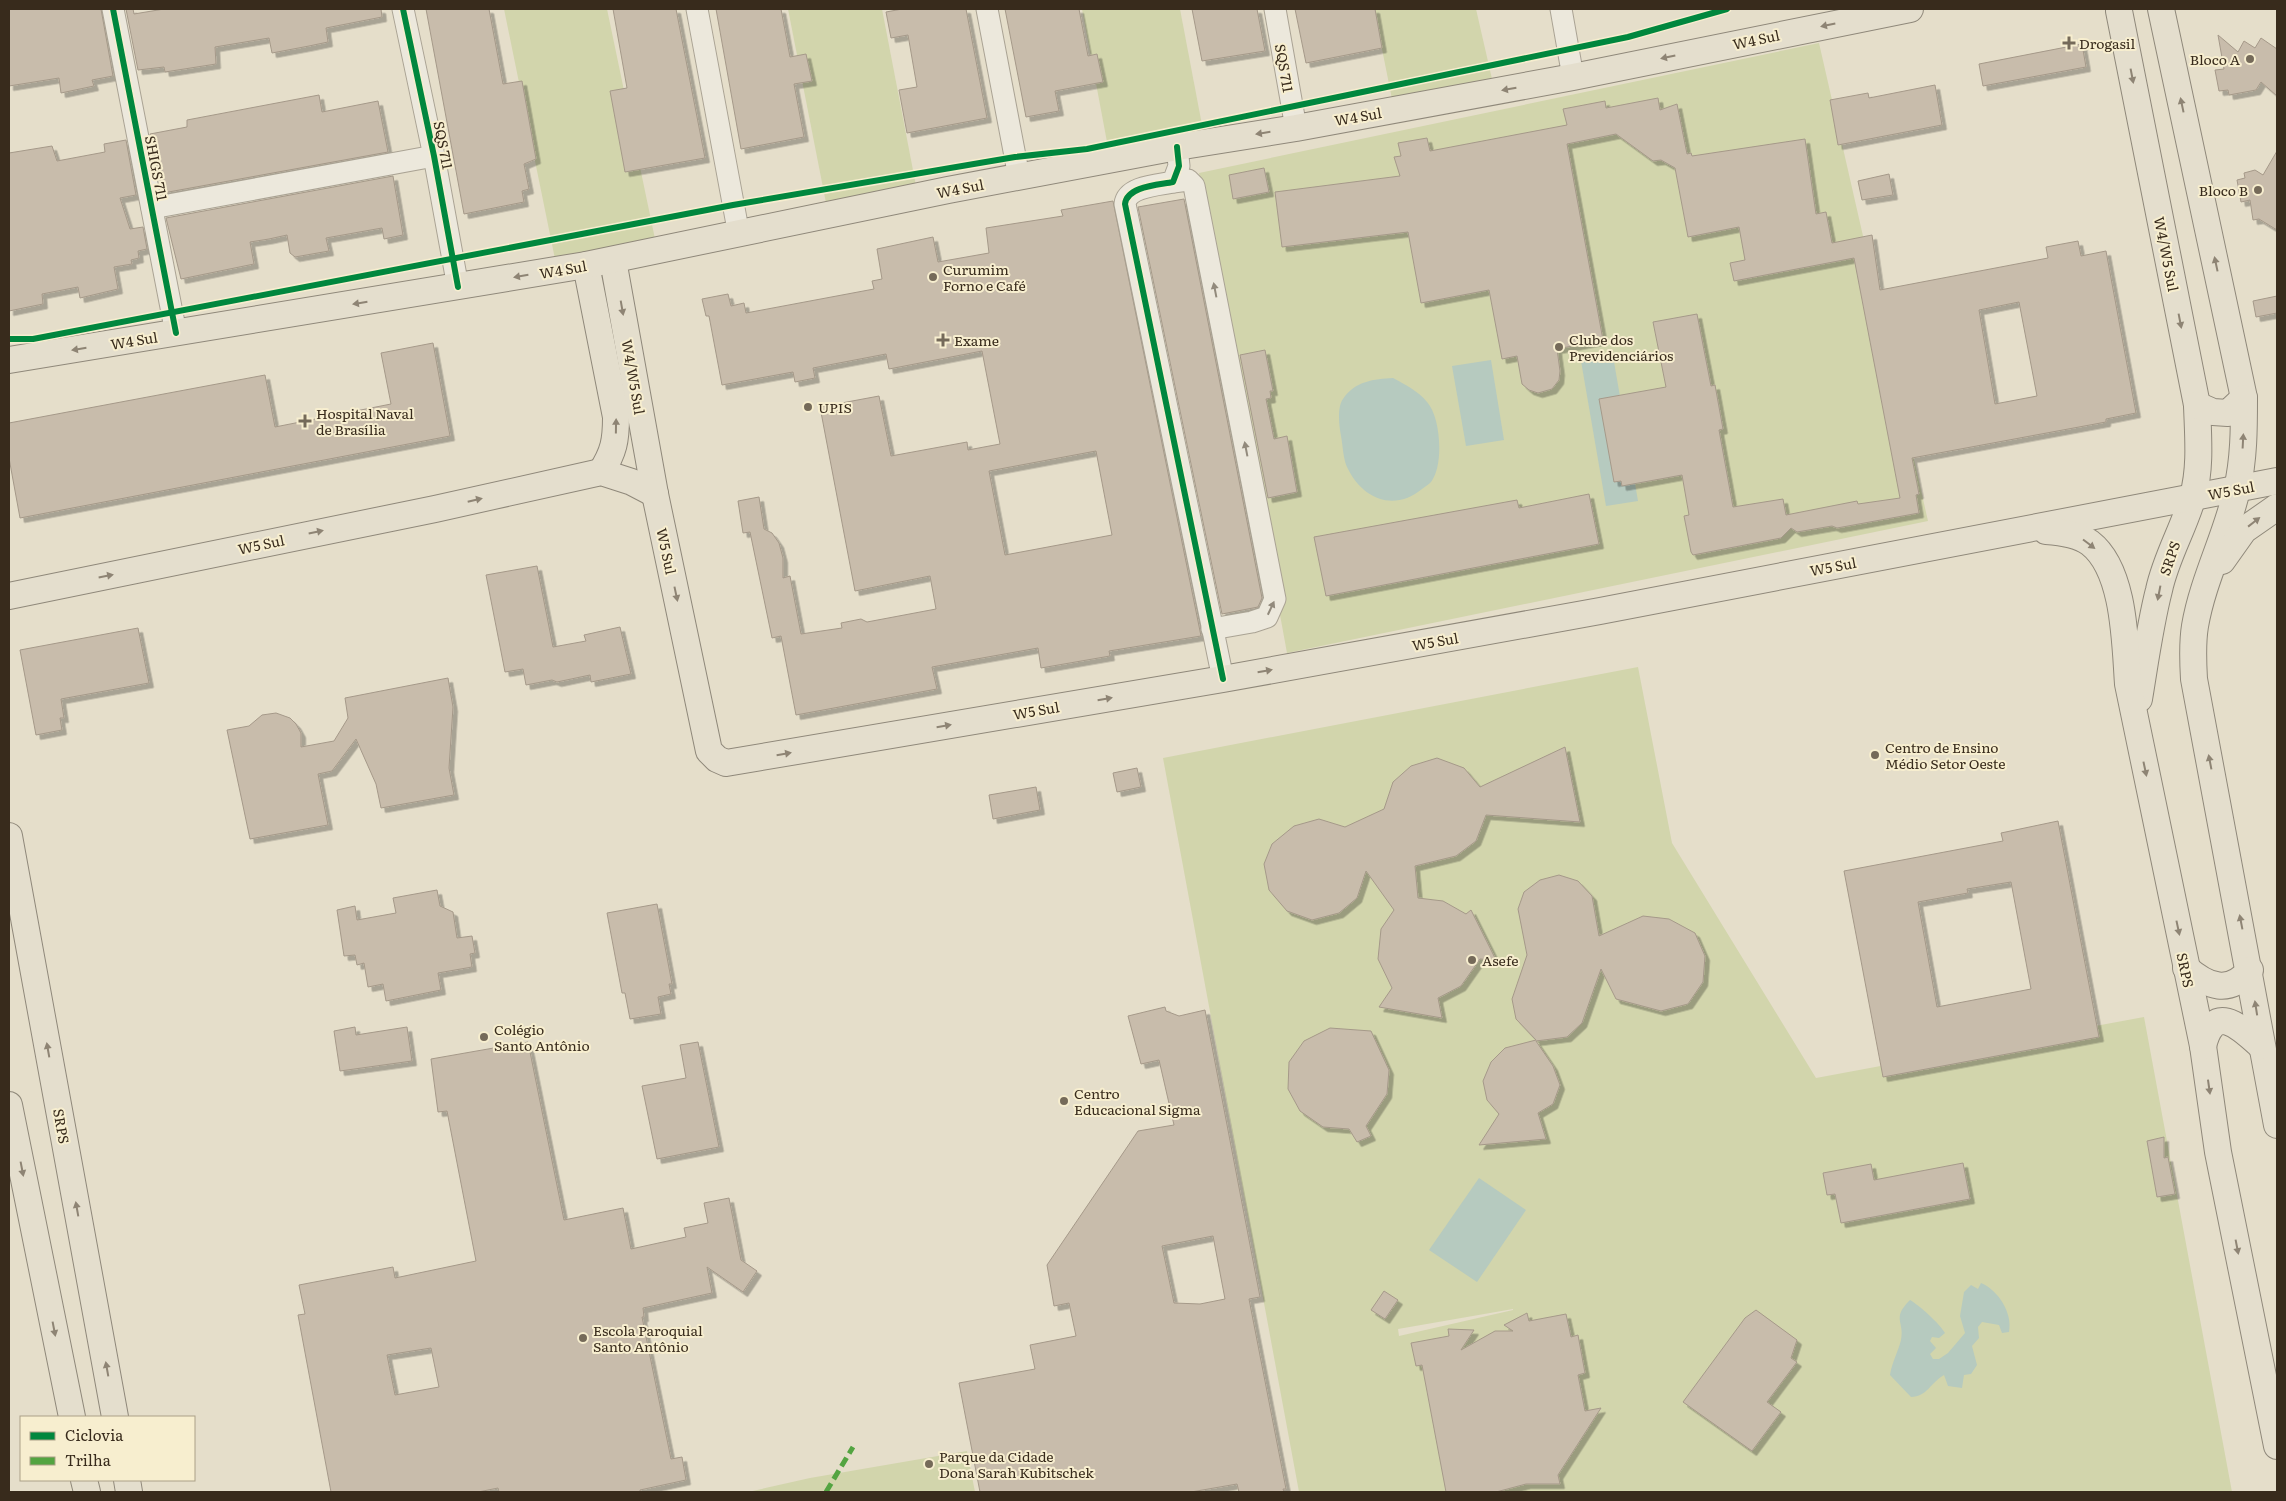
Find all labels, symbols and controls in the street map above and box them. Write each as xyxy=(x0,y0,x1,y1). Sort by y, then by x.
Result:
one-way arrow xyxy=(1819,21,1835,29)
street label: W4 Sul xyxy=(1731,24,1782,54)
place label: Drogasil xyxy=(2079,33,2135,53)
marker: Drogasil xyxy=(2063,37,2075,49)
street label: SQS 711 xyxy=(1271,42,1299,94)
place label: Bloco A xyxy=(2190,49,2241,69)
marker: Bloco A xyxy=(2244,53,2256,65)
one-way arrow xyxy=(1660,54,1676,62)
one-way arrow xyxy=(2128,68,2136,84)
one-way arrow xyxy=(1501,85,1517,93)
one-way arrow xyxy=(2178,98,2186,113)
street label: W4 Sul xyxy=(1333,102,1383,130)
street label: SQS 711 xyxy=(430,119,459,171)
one-way arrow xyxy=(1255,130,1271,138)
street label: SHIGS 711 xyxy=(141,134,173,203)
street label: W4 Sul xyxy=(935,174,986,202)
place label: Bloco B xyxy=(2199,180,2248,200)
marker: Bloco B xyxy=(2252,184,2264,196)
street label: W4/W5 Sul xyxy=(2150,215,2184,294)
street label: W4 Sul xyxy=(538,255,588,283)
one-way arrow xyxy=(2212,257,2220,272)
place label: Curumim Forno e Café xyxy=(943,259,1026,295)
marker: Curumim Forno e Café xyxy=(927,271,939,283)
one-way arrow xyxy=(512,273,528,281)
one-way arrow xyxy=(1210,281,1218,297)
one-way arrow xyxy=(352,299,368,307)
one-way arrow xyxy=(618,300,626,316)
one-way arrow xyxy=(2177,313,2185,329)
street label: W4 Sul xyxy=(109,326,159,354)
place label: Clube dos Previdenciários xyxy=(1569,329,1673,365)
place label: Exame xyxy=(954,330,999,350)
marker: Exame xyxy=(936,333,950,347)
street label: W4/W5 Sul xyxy=(618,338,650,416)
marker: Clube dos Previdenciários xyxy=(1553,341,1565,353)
one-way arrow xyxy=(71,345,87,353)
place label: UPIS xyxy=(818,397,852,417)
marker: UPIS xyxy=(802,401,814,413)
place label: Hospital Naval de Brasília xyxy=(316,403,414,439)
marker: Hospital Naval de Brasília xyxy=(298,414,312,428)
one-way arrow xyxy=(612,418,620,434)
one-way arrow xyxy=(2240,433,2248,449)
one-way arrow xyxy=(1241,441,1249,457)
street label: W5 Sul xyxy=(2206,476,2256,504)
one-way arrow xyxy=(468,496,483,504)
one-way arrow xyxy=(2247,517,2260,528)
street label: W5 Sul xyxy=(652,526,682,576)
one-way arrow xyxy=(309,528,325,536)
street label: W5 Sul xyxy=(236,529,286,559)
one-way arrow xyxy=(2082,538,2095,549)
street label: SRPS xyxy=(2154,538,2184,578)
street label: W5 Sul xyxy=(1808,552,1858,580)
one-way arrow xyxy=(98,572,113,580)
one-way arrow xyxy=(2154,585,2162,601)
one-way arrow xyxy=(672,586,680,601)
one-way arrow xyxy=(1268,601,1276,615)
street label: W5 Sul xyxy=(1410,627,1460,655)
one-way arrow xyxy=(1257,667,1273,675)
one-way arrow xyxy=(1097,694,1113,702)
street label: W5 Sul xyxy=(1011,696,1061,724)
one-way arrow xyxy=(937,722,953,730)
place label: Centro de Ensino Médio Setor Oeste xyxy=(1885,737,2006,773)
one-way arrow xyxy=(777,749,793,757)
marker: Centro de Ensino Médio Setor Oeste xyxy=(1869,749,1881,761)
one-way arrow xyxy=(2206,754,2214,770)
one-way arrow xyxy=(2142,761,2150,777)
one-way arrow xyxy=(2236,913,2244,929)
one-way arrow xyxy=(2174,920,2182,936)
place label: Asefe xyxy=(1482,950,1518,970)
street label: SRPS xyxy=(2173,951,2199,989)
marker: Asefe xyxy=(1466,954,1478,966)
one-way arrow xyxy=(2251,1000,2259,1016)
place label: Colégio Santo Antônio xyxy=(494,1019,590,1055)
marker: Colégio Santo Antônio xyxy=(478,1031,490,1043)
one-way arrow xyxy=(44,1042,52,1057)
one-way arrow xyxy=(2205,1080,2213,1096)
place label: Centro Educacional Sigma xyxy=(1074,1083,1201,1119)
marker: Centro Educacional Sigma xyxy=(1058,1095,1070,1107)
street label: SRPS xyxy=(49,1107,75,1145)
one-way arrow xyxy=(18,1162,26,1177)
one-way arrow xyxy=(73,1201,81,1217)
one-way arrow xyxy=(2234,1240,2242,1256)
place label: Escola Paroquial Santo Antônio xyxy=(593,1320,703,1356)
one-way arrow xyxy=(50,1321,58,1336)
marker: Escola Paroquial Santo Antônio xyxy=(577,1332,589,1344)
one-way arrow xyxy=(102,1361,110,1377)
legend xyxy=(20,1416,195,1481)
text: Ciclovia xyxy=(65,1423,124,1446)
place label: Parque da Cidade Dona Sarah Kubitschek xyxy=(939,1446,1094,1482)
text: Trilha xyxy=(65,1448,112,1471)
marker: Parque da Cidade Dona Sarah Kubitschek xyxy=(923,1458,935,1470)

